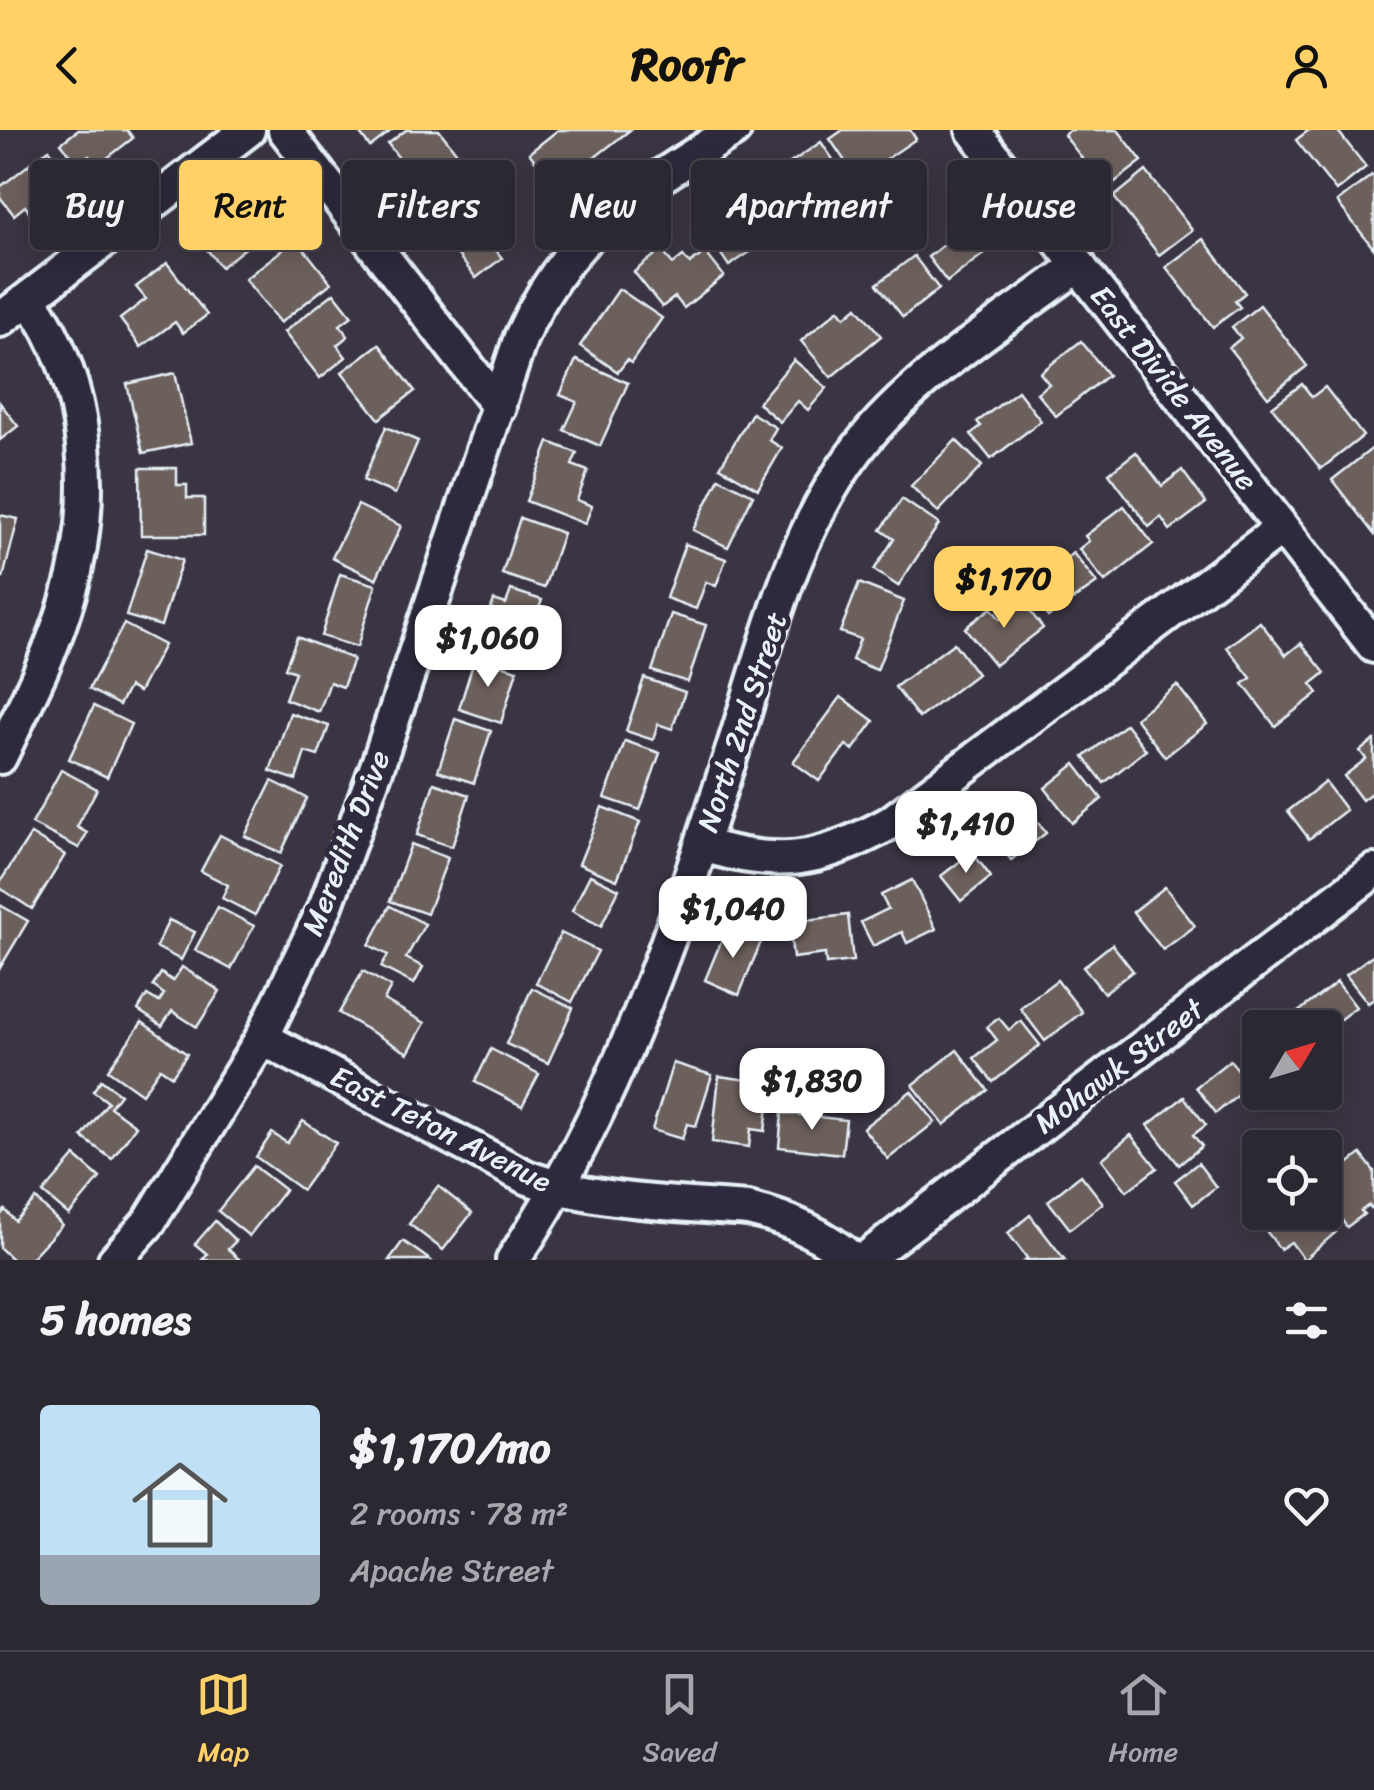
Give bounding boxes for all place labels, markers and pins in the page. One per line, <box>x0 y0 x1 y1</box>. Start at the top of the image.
pin: $1,170 <box>923 546 1085 631</box>
pin: $1,060 <box>407 605 569 690</box>
pin: $1,410 <box>885 791 1047 876</box>
pin: $1,040 <box>652 876 814 961</box>
pin: $1,830 <box>731 1048 893 1133</box>

